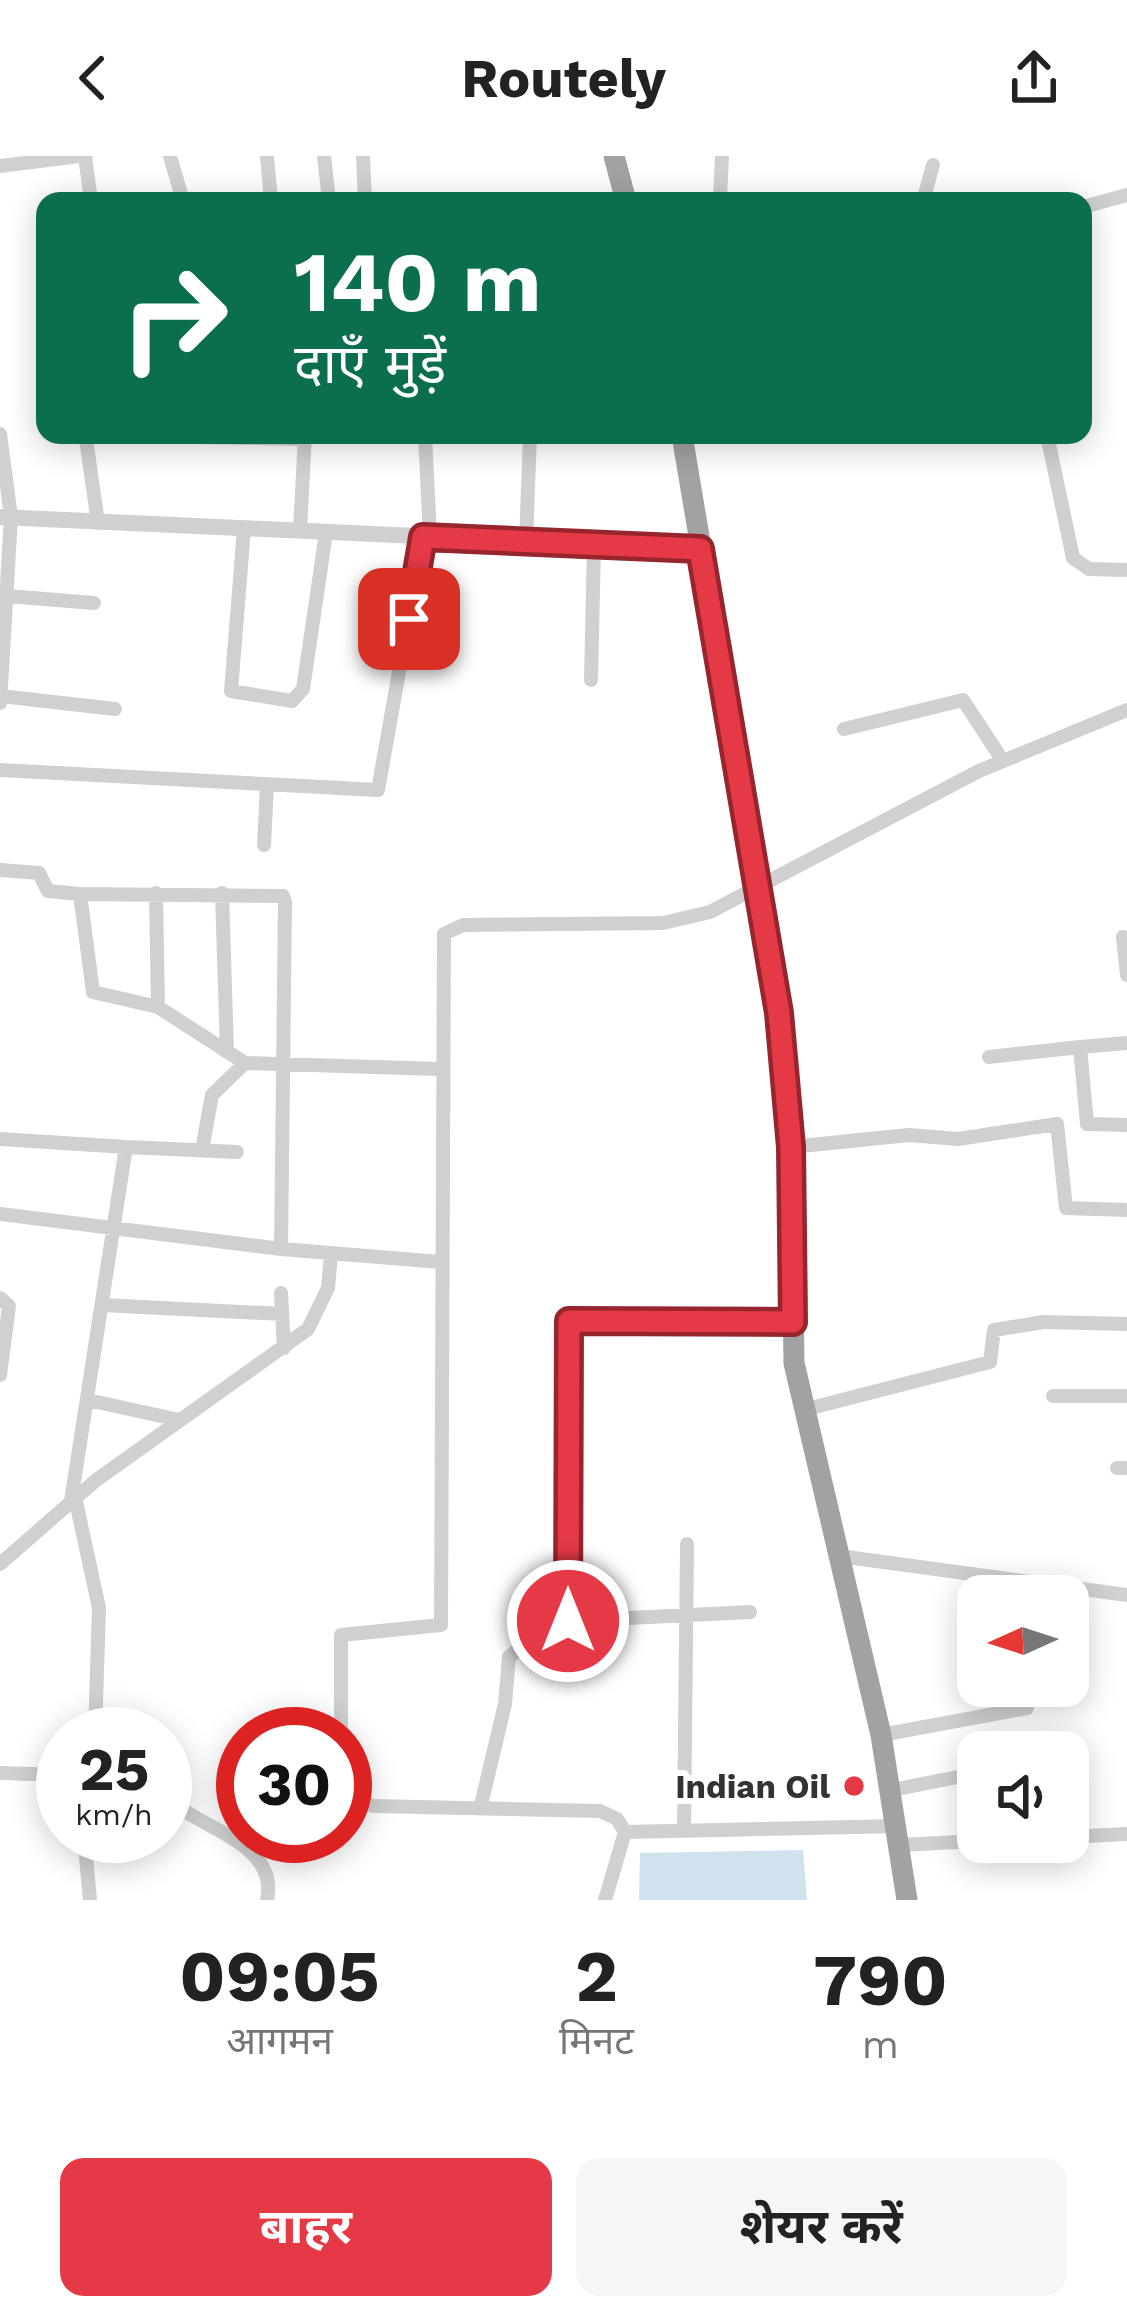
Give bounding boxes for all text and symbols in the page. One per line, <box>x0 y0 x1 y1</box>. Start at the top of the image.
icon: back <box>60 45 126 111</box>
icon: share <box>1001 45 1067 111</box>
text: Routely <box>461 47 666 110</box>
text: 140 m <box>294 233 542 331</box>
icon: right <box>96 240 252 396</box>
text: दाएँ मुड़ें <box>294 333 446 396</box>
pin <box>358 568 460 670</box>
icon: arrive <box>376 586 442 652</box>
position arrow <box>505 1558 631 1684</box>
north arrow <box>957 1575 1089 1707</box>
map controls <box>957 1575 1089 1863</box>
speed limit sign: 30 <box>216 1707 372 1863</box>
button: sound <box>957 1731 1089 1863</box>
text: 25 <box>79 1734 149 1805</box>
place label: Indian Oil <box>675 1767 830 1806</box>
marker: Indian Oil <box>841 1773 867 1799</box>
text: km/h <box>75 1797 153 1832</box>
text: 09:05 <box>179 1934 380 2018</box>
text: 2 <box>575 1934 618 2018</box>
text: 790 <box>813 1938 948 2022</box>
text: आगमन <box>226 2018 333 2063</box>
text: मिनट <box>559 2018 634 2063</box>
text: m <box>862 2022 899 2067</box>
button: बाहर <box>60 2158 552 2296</box>
button: शेयर करें <box>576 2158 1067 2296</box>

